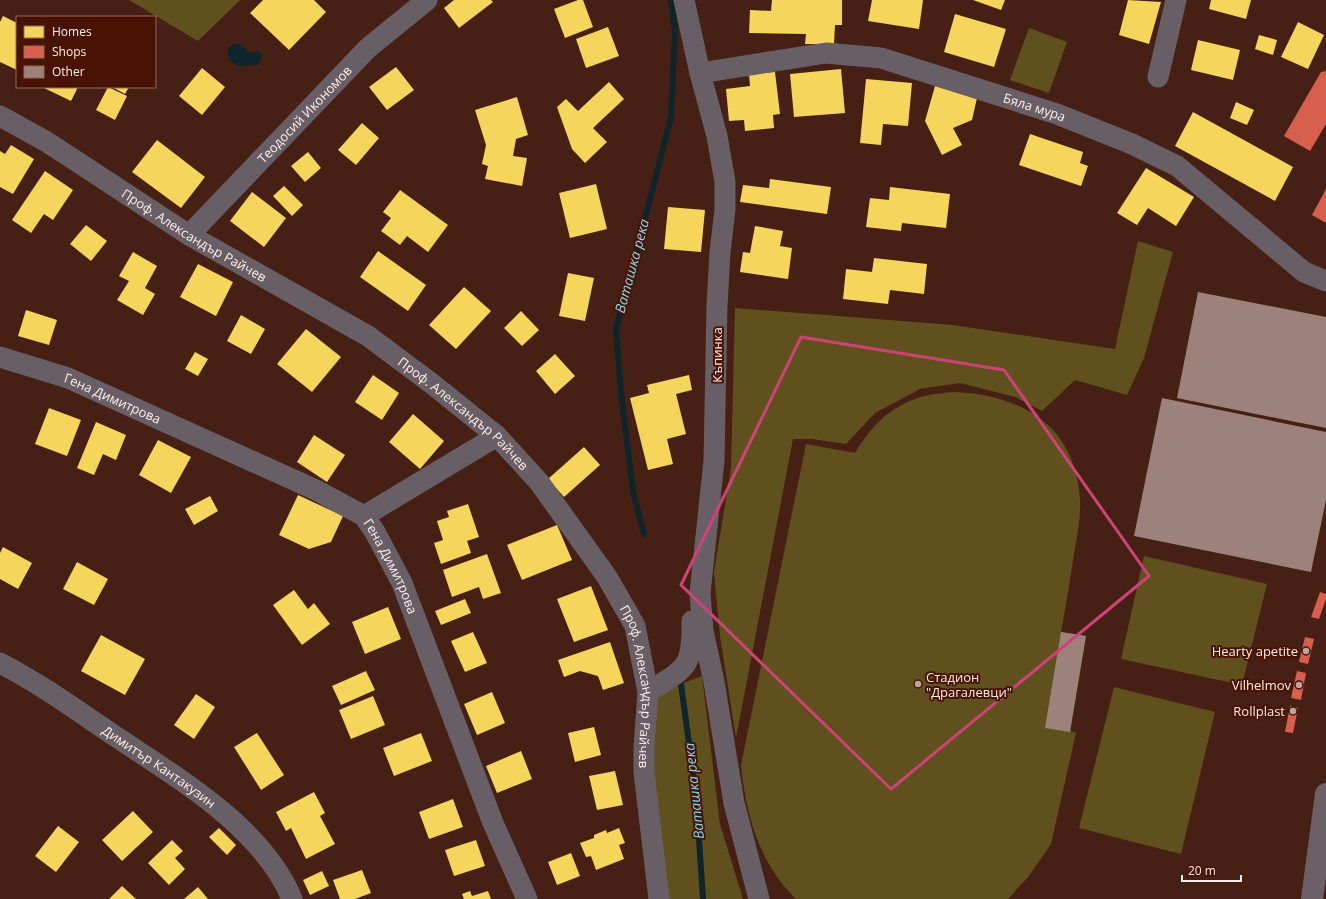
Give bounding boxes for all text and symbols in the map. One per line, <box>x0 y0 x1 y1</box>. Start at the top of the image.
legend <box>16 16 156 88</box>
text: Homes <box>52 23 92 40</box>
text: Shops <box>52 43 87 60</box>
street label: Теодосий Икономов <box>253 61 356 167</box>
text: Other <box>52 63 85 80</box>
street label: Бяла мура <box>1001 89 1068 126</box>
street label: Проф. Александър Райчев <box>118 184 270 286</box>
water label: Ваташка река <box>610 217 653 315</box>
street label: Къпинка <box>708 327 726 383</box>
street label: Проф. Александър Райчев <box>394 353 533 474</box>
street label: Гена Димитрова <box>62 368 164 428</box>
street label: Гена Димитрова <box>359 515 422 616</box>
street label: Проф. Александър Райчев <box>616 601 657 768</box>
place label: Hearty apetite <box>1212 642 1298 660</box>
marker: Hearty apetite <box>1301 646 1311 656</box>
place label: Стадион "Драгалевци" <box>926 668 1012 701</box>
place label: Vilhelmov <box>1232 676 1292 694</box>
marker: Стадион "Драгалевци" <box>913 679 923 689</box>
marker: Vilhelmov <box>1294 680 1304 690</box>
place label: Rollplast <box>1233 702 1285 720</box>
marker: Rollplast <box>1288 706 1298 716</box>
street label: Димитър Кантакузин <box>99 721 220 812</box>
water label: Ваташка река <box>679 742 708 840</box>
scale bar <box>1182 857 1241 883</box>
text: 20 m <box>1188 862 1216 879</box>

